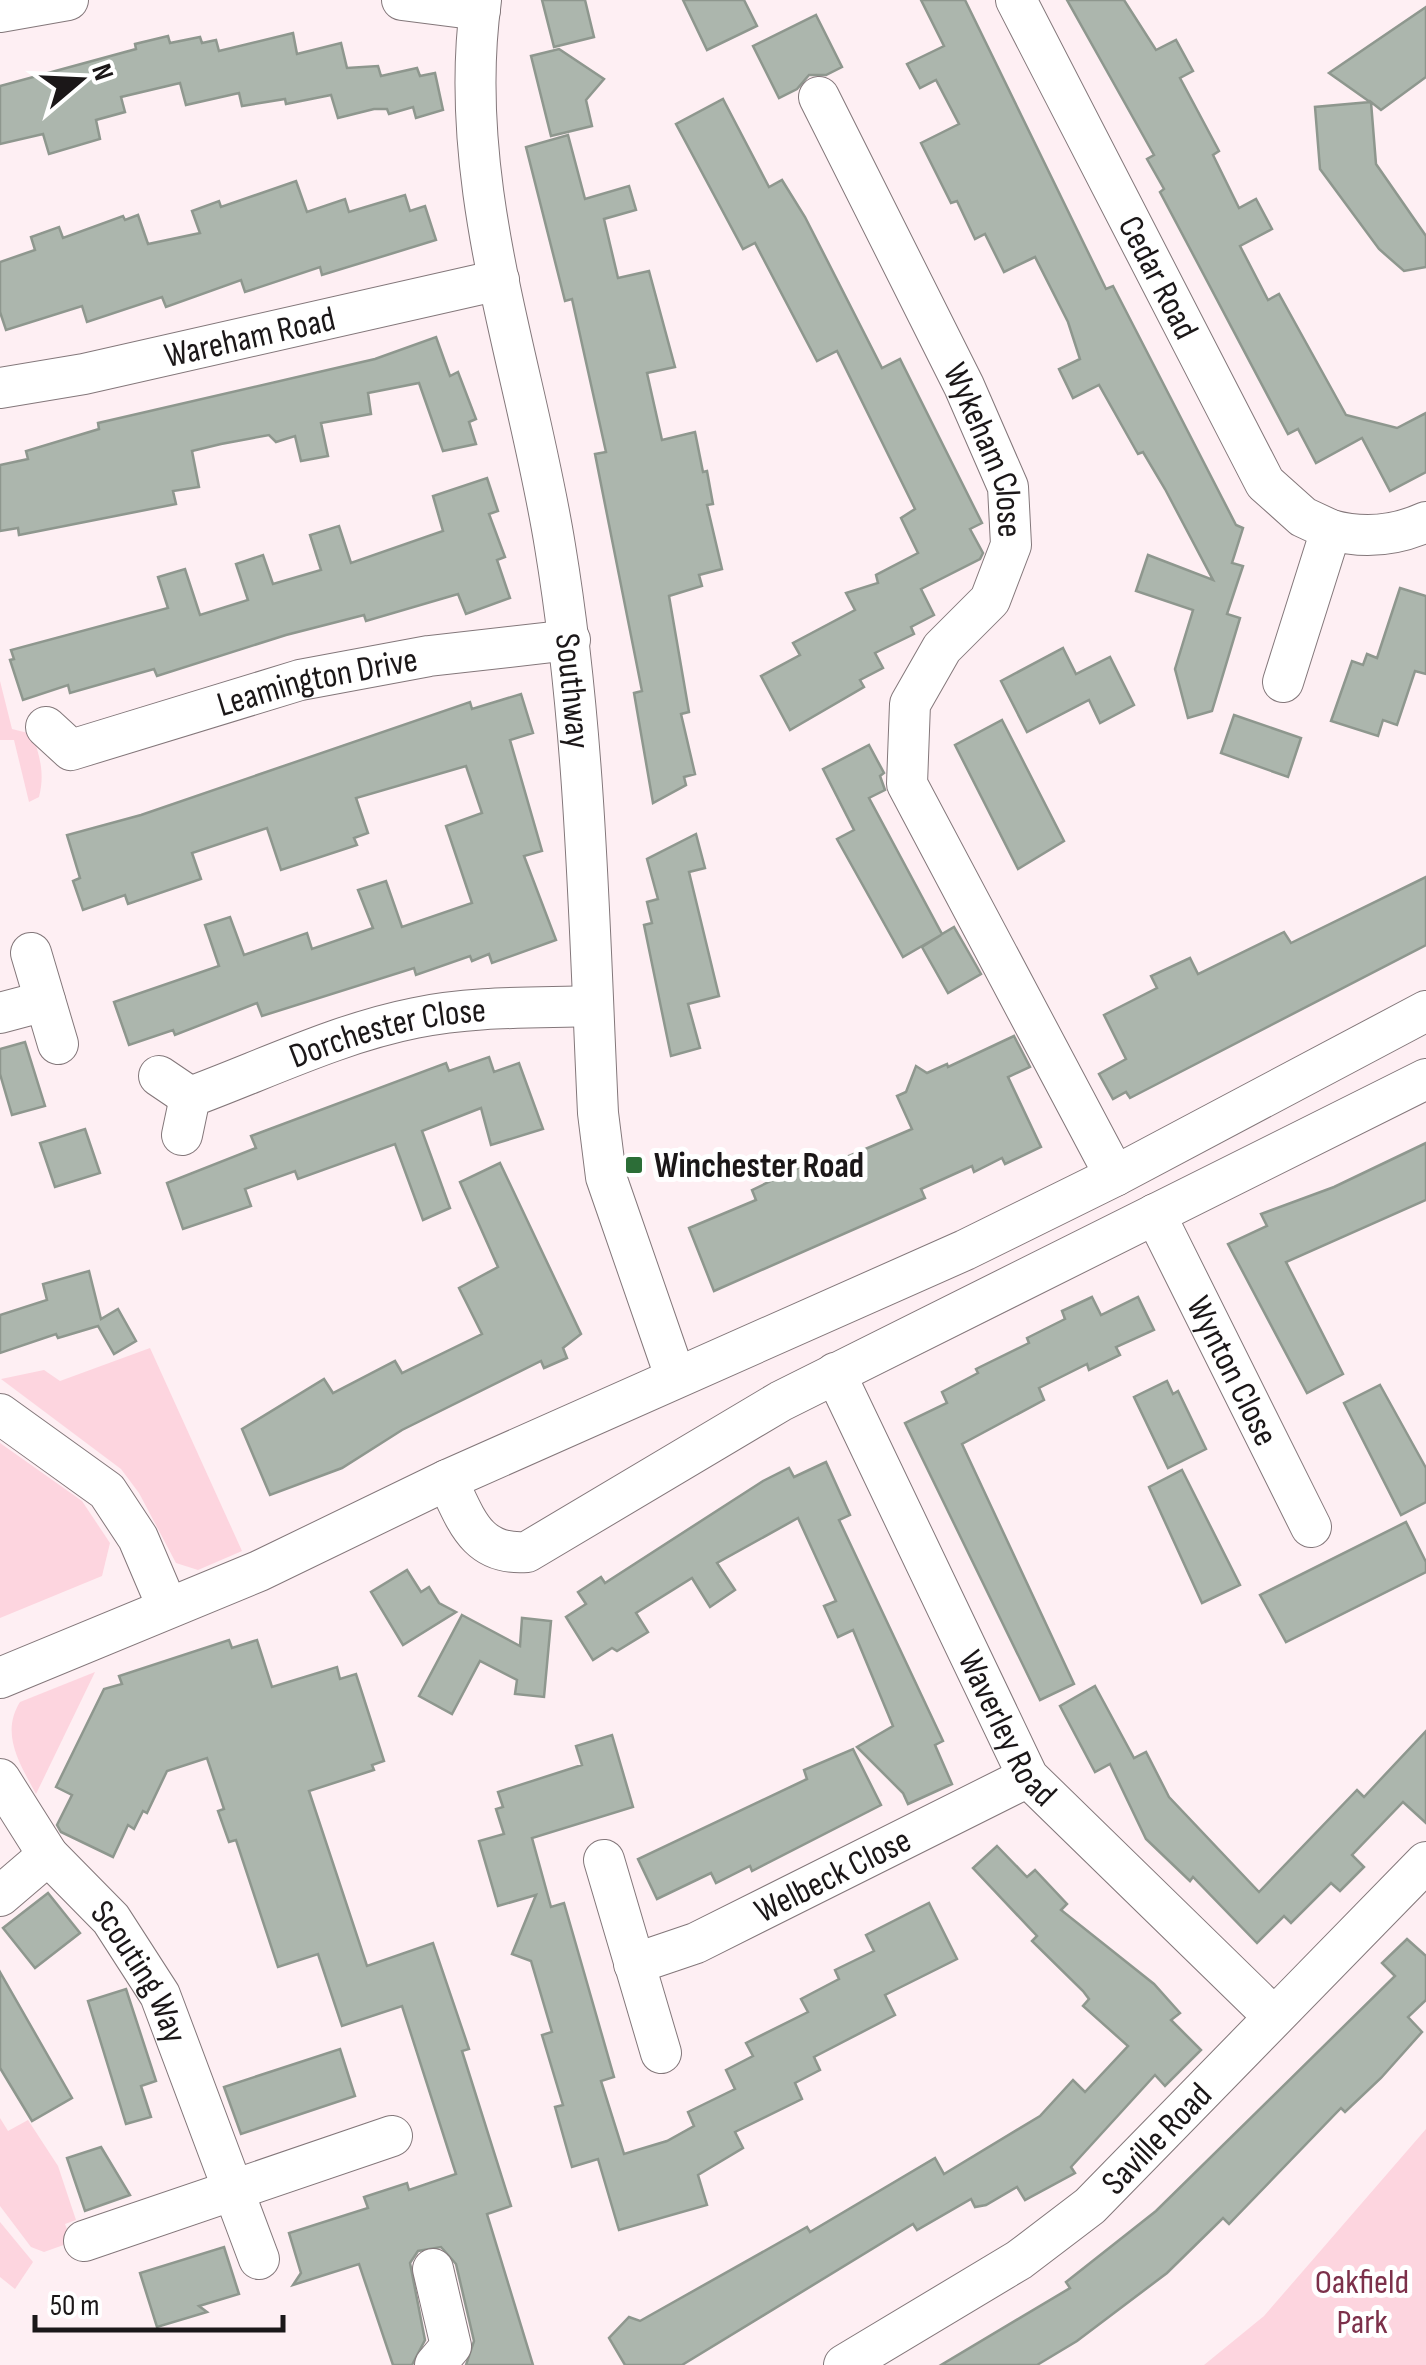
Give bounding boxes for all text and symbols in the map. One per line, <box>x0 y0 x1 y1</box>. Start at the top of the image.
north arrow <box>30 30 130 130</box>
text: N <box>84 60 120 85</box>
street label: Cedar Road <box>1108 209 1207 347</box>
street label: Wareham Road <box>160 298 339 378</box>
street label: Wykeham Close <box>933 356 1031 539</box>
street label: Southway <box>545 631 599 750</box>
street label: Leamington Drive <box>212 639 421 727</box>
street label: Dorchester Close <box>283 989 487 1079</box>
place label: Winchester Road <box>654 1145 864 1188</box>
marker: Winchester Road <box>623 1154 645 1176</box>
street label: Wynton Close <box>1176 1289 1287 1453</box>
street label: Waverley Road <box>948 1644 1065 1816</box>
street label: Welbeck Close <box>748 1819 918 1933</box>
street label: Scouting Way <box>81 1892 196 2049</box>
street label: Saville Road <box>1093 2074 1221 2204</box>
park label: Oakfield Park <box>1315 2261 1409 2344</box>
scale bar <box>35 2270 282 2332</box>
text: 50 m <box>50 2288 99 2324</box>

